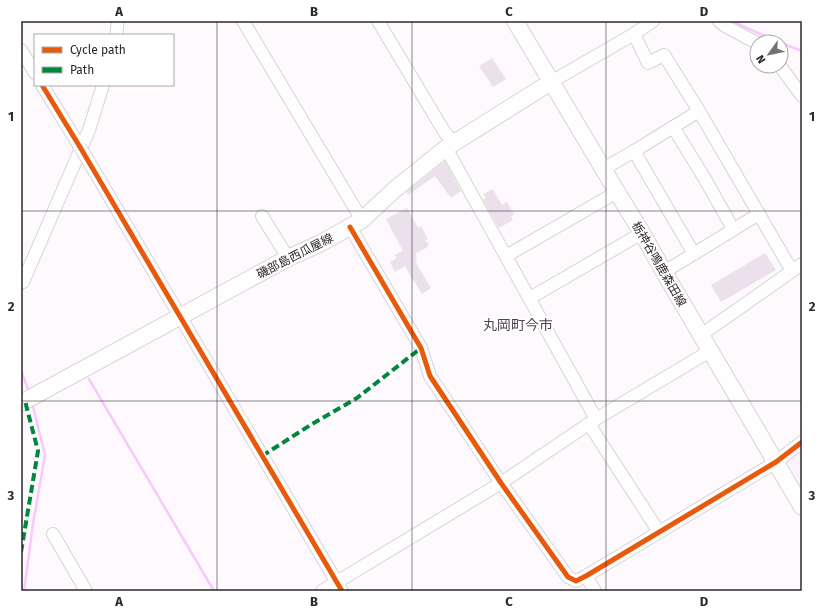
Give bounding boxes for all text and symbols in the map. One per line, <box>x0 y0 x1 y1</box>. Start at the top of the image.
text: A <box>114 4 123 19</box>
text: B <box>310 4 318 19</box>
text: C <box>505 4 513 19</box>
text: D <box>700 4 709 19</box>
legend <box>34 34 174 86</box>
north arrow <box>749 34 789 74</box>
text: Cycle path <box>70 43 126 57</box>
text: N <box>754 53 768 66</box>
text: Path <box>70 63 94 77</box>
text: 1 <box>8 109 14 124</box>
text: 1 <box>809 109 815 124</box>
street label: 栃神谷鳴鹿森田線 <box>629 219 689 309</box>
street label: 磯部島西瓜屋線 <box>254 231 336 281</box>
text: 2 <box>8 299 15 314</box>
text: 2 <box>809 299 816 314</box>
district label: 丸岡町今市 <box>483 317 553 334</box>
text: 3 <box>7 488 15 503</box>
text: 3 <box>808 488 816 503</box>
text: A <box>114 594 123 609</box>
text: B <box>310 594 318 609</box>
text: C <box>505 594 513 609</box>
text: D <box>700 594 709 609</box>

